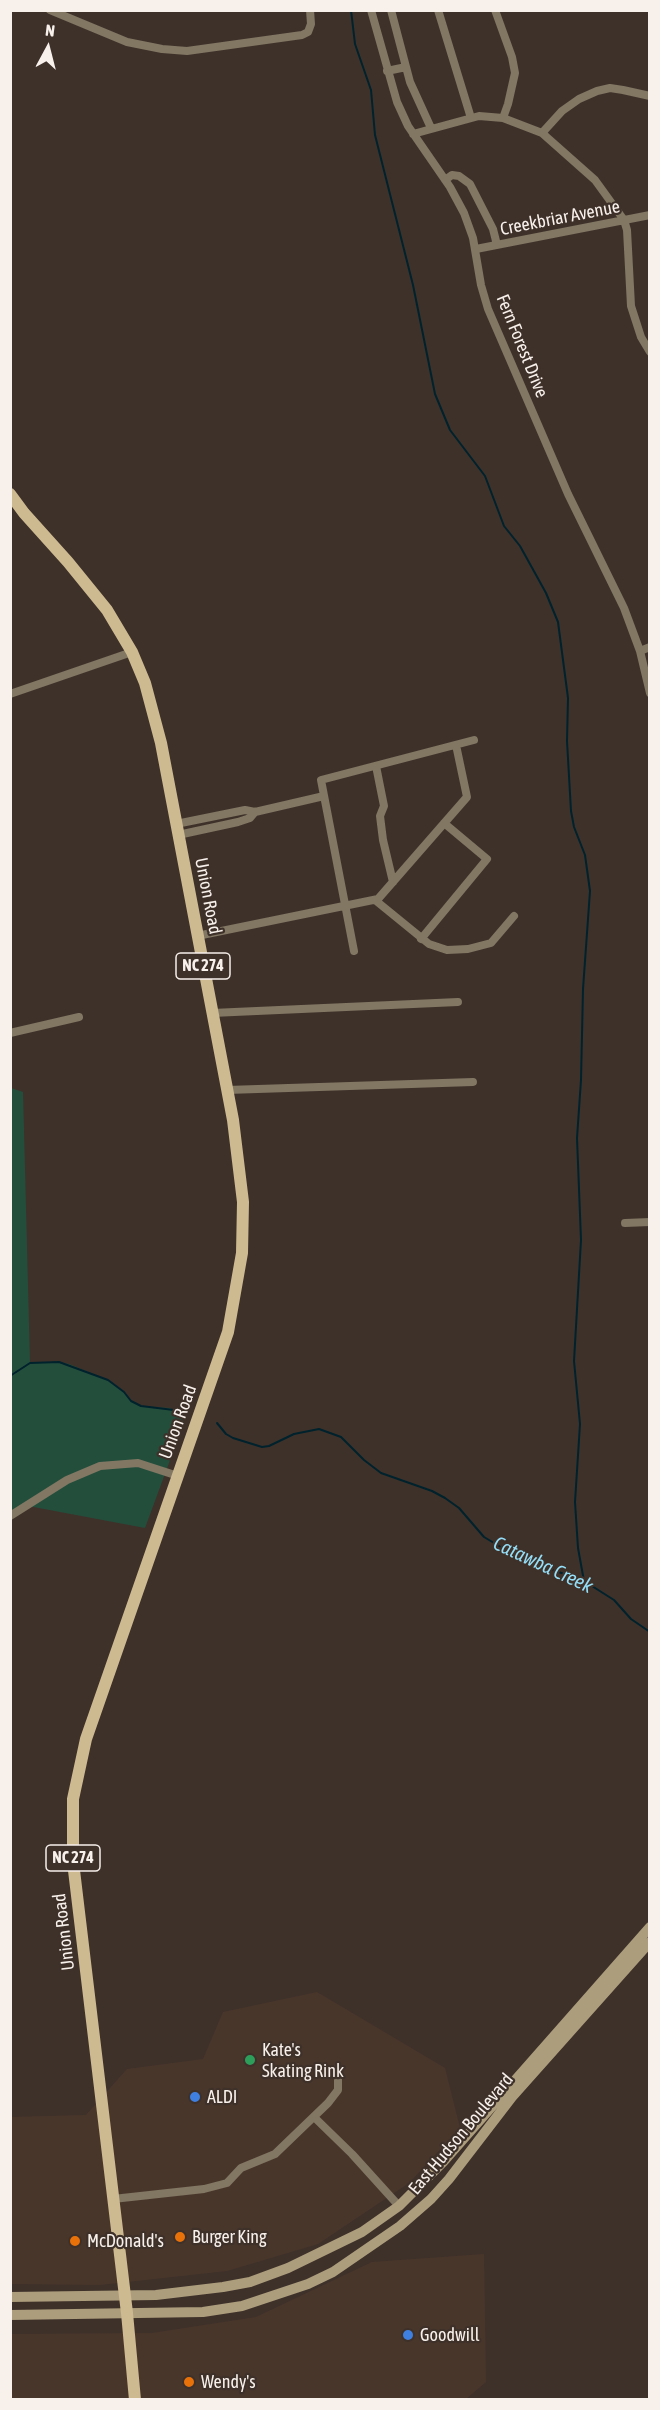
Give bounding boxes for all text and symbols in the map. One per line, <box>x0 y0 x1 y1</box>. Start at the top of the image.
north arrow <box>18 18 78 78</box>
text: N <box>44 21 56 40</box>
street label: Creekbriar Avenue <box>498 196 622 240</box>
street label: Fern Forest Drive <box>492 291 552 401</box>
street label: Union Road <box>190 856 226 936</box>
road number: NC 274 <box>176 953 230 979</box>
street label: Union Road <box>155 1382 201 1462</box>
water label: Catawba Creek <box>489 1531 597 1599</box>
road number: NC 274 <box>46 1845 100 1871</box>
street label: Union Road <box>49 1892 79 1972</box>
place label: Kate's Skating Rink <box>262 2039 344 2082</box>
marker: Kate's Skating Rink <box>243 2053 257 2067</box>
street label: East Hudson Boulevard <box>404 2069 518 2199</box>
place label: ALDI <box>207 2086 237 2108</box>
marker: ALDI <box>188 2090 202 2104</box>
place label: Burger King <box>192 2226 267 2248</box>
place label: McDonald's <box>87 2230 164 2252</box>
marker: Burger King <box>173 2230 187 2244</box>
marker: McDonald's <box>68 2234 82 2248</box>
place label: Goodwill <box>420 2324 479 2346</box>
marker: Goodwill <box>401 2328 415 2342</box>
place label: Wendy's <box>201 2371 256 2393</box>
marker: Wendy's <box>182 2375 196 2389</box>

